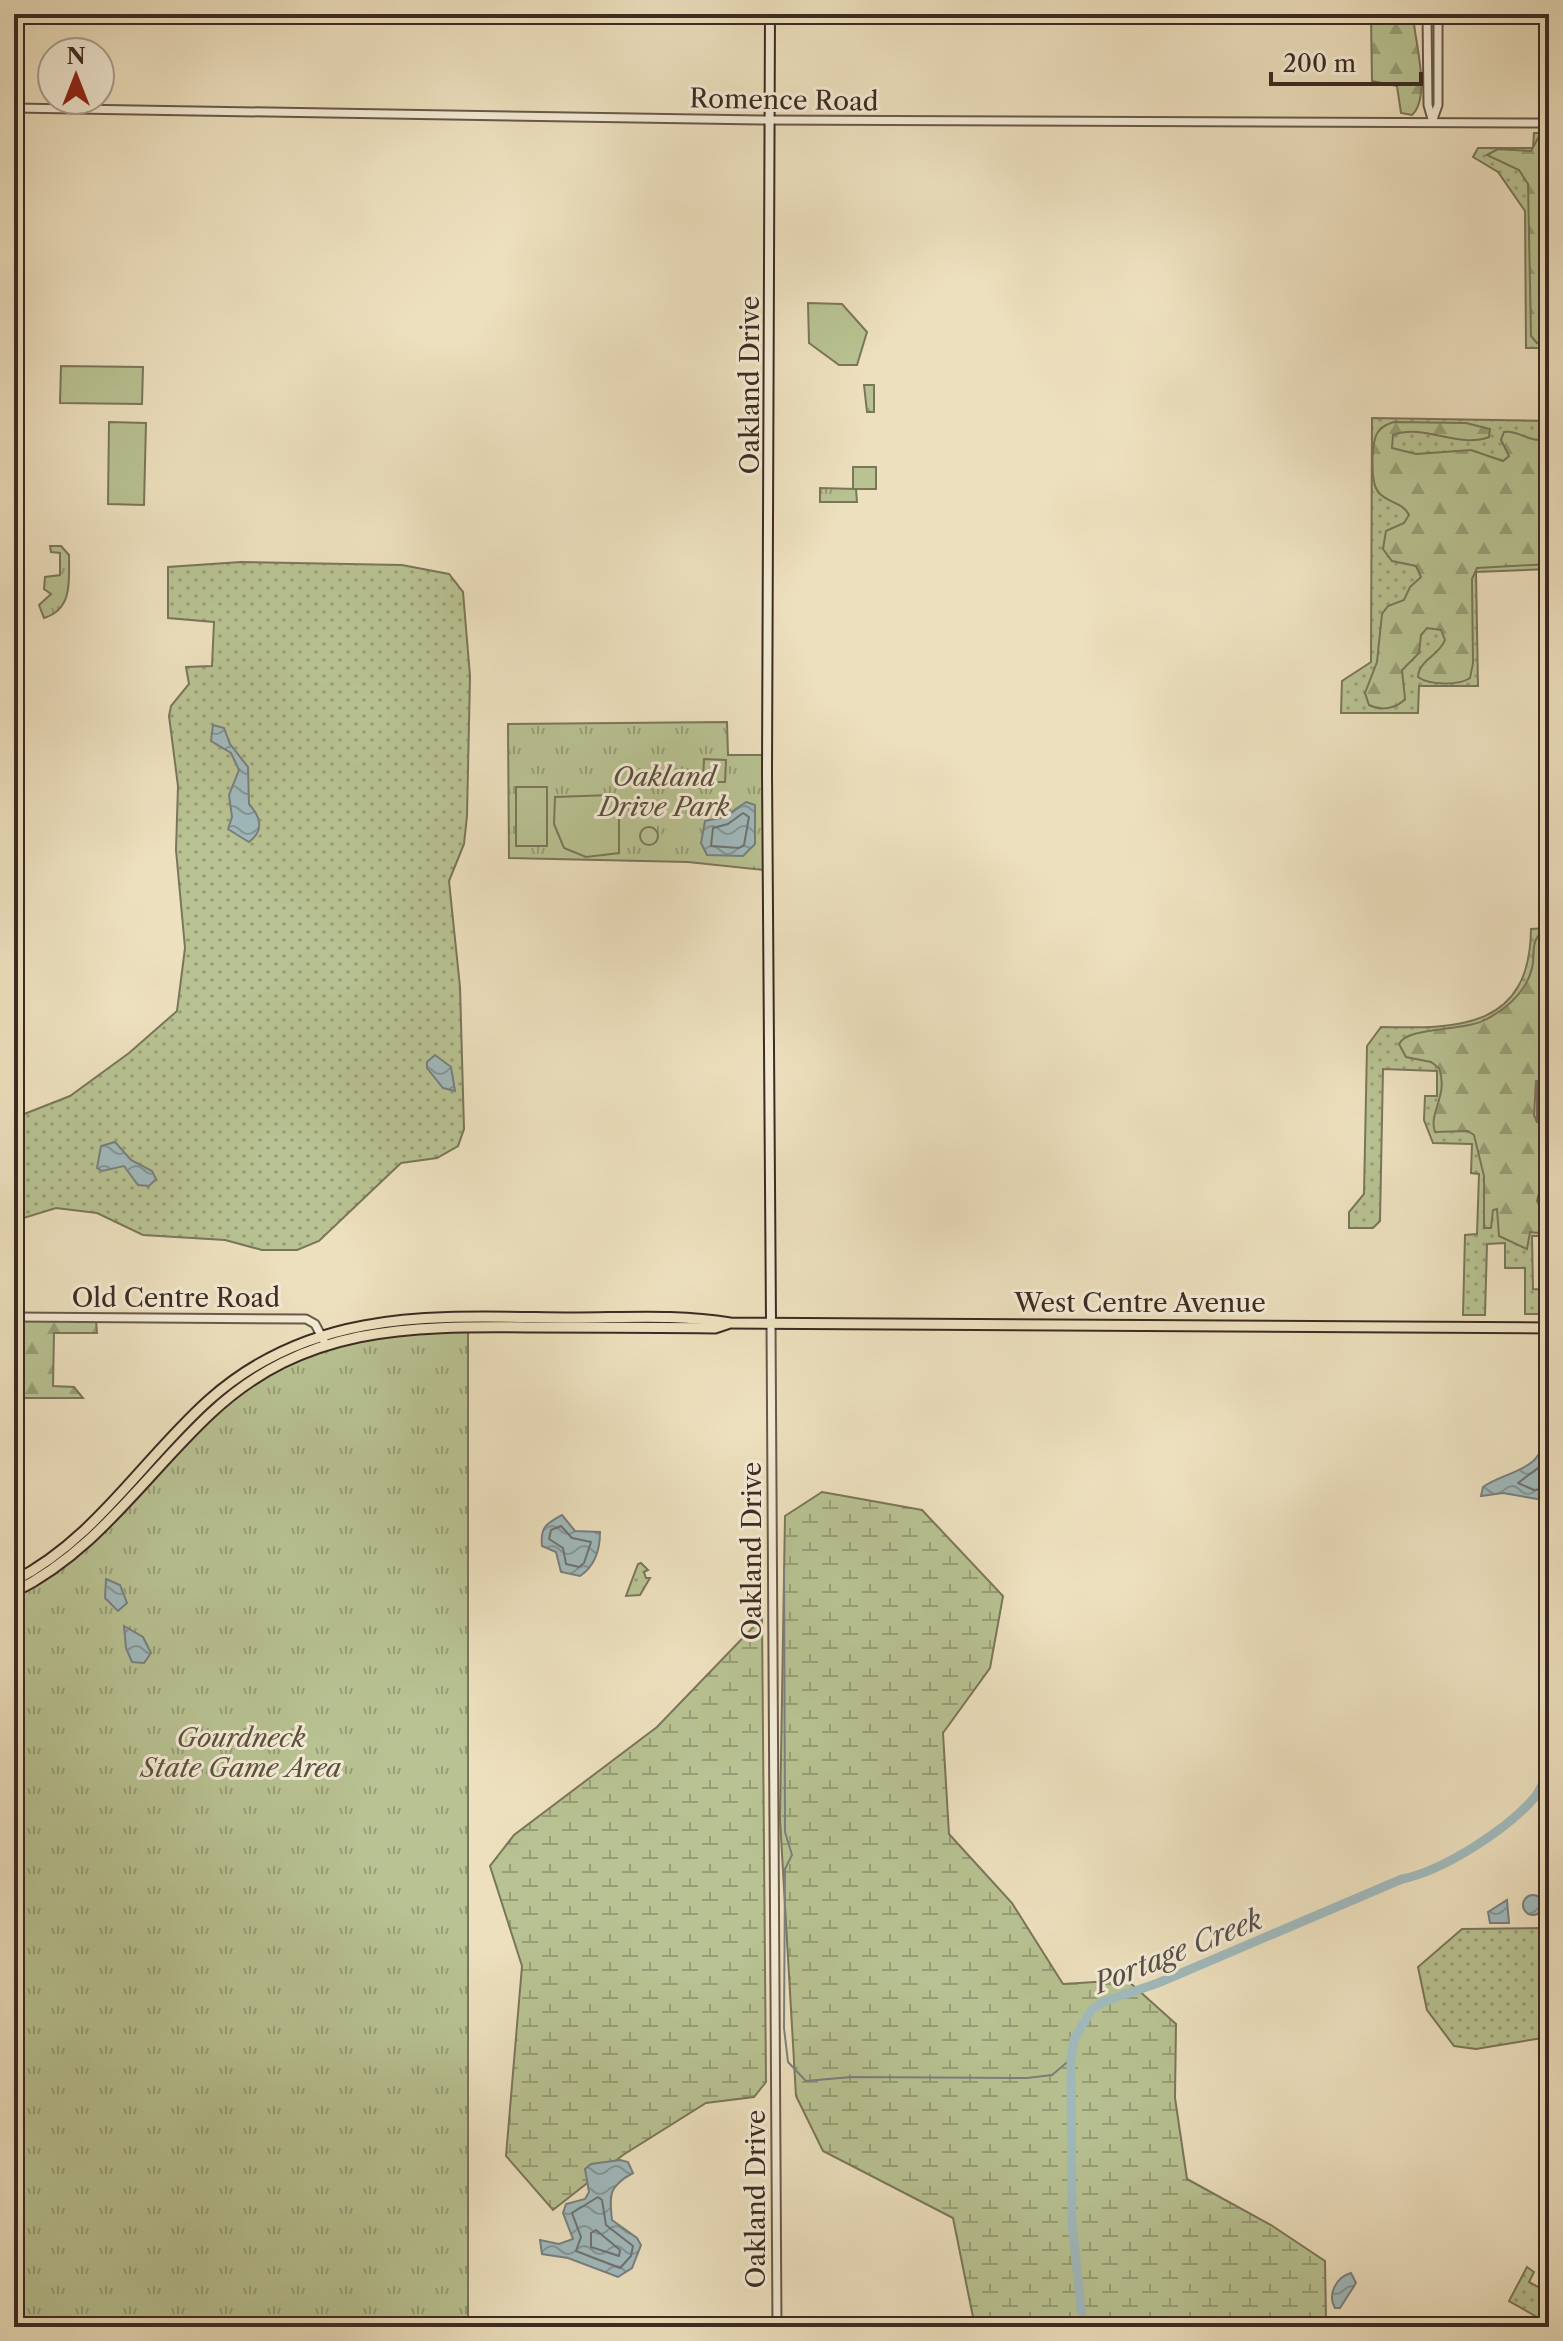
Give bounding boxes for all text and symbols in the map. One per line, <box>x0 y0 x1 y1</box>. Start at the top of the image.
north arrow <box>36 36 116 116</box>
scale bar <box>1271 36 1421 86</box>
text: N <box>66 43 86 70</box>
text: 200 m <box>1283 49 1356 78</box>
street label: Romence Road <box>689 82 879 118</box>
street label: Oakland Drive <box>734 296 766 474</box>
park label: Oakland Drive Park <box>596 761 730 823</box>
street label: Old Centre Road <box>72 1282 280 1314</box>
street label: West Centre Avenue <box>1013 1287 1266 1319</box>
street label: Oakland Drive <box>736 1462 768 1640</box>
park label: Gourdneck State Game Area <box>139 1722 342 1784</box>
water label: Portage Creek <box>1087 1902 1267 2001</box>
street label: Oakland Drive <box>740 2110 772 2288</box>

